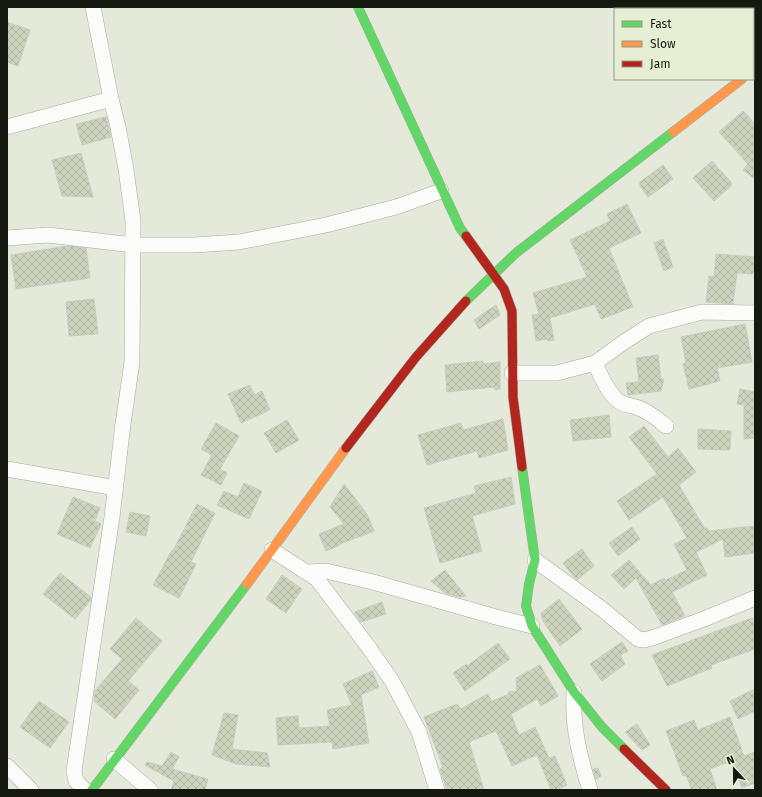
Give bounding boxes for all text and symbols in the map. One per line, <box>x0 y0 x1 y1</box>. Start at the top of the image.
legend <box>614 8 754 80</box>
text: Fast <box>650 17 672 31</box>
text: Slow <box>650 37 676 51</box>
text: Jam <box>650 57 670 71</box>
north arrow <box>714 749 754 789</box>
text: N <box>725 753 736 768</box>

